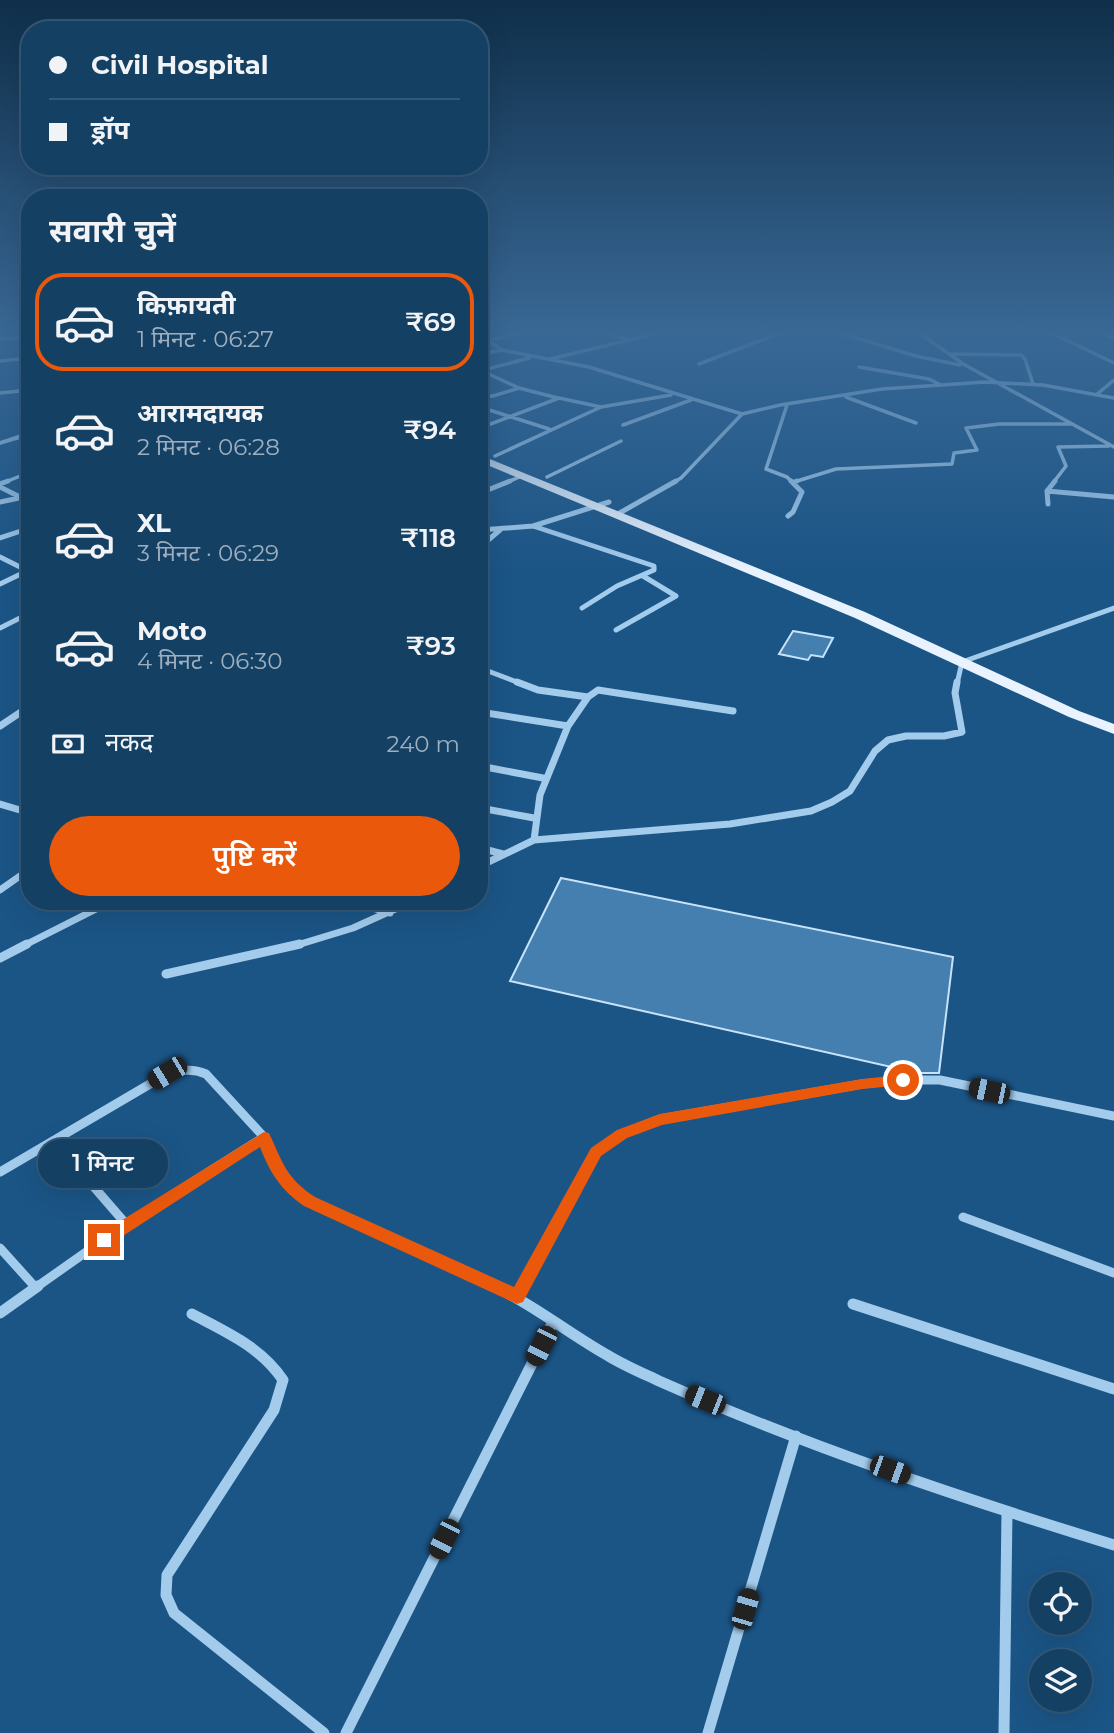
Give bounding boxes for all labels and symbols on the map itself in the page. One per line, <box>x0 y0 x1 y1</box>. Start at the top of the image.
car <box>144 1053 191 1093</box>
route start <box>887 1064 919 1096</box>
car <box>967 1076 1012 1106</box>
callout: 1 मिनट <box>39 1138 169 1188</box>
route end <box>88 1224 120 1256</box>
car <box>523 1323 560 1369</box>
car <box>682 1382 729 1418</box>
car <box>867 1453 914 1487</box>
car <box>426 1516 463 1562</box>
car <box>730 1586 761 1632</box>

